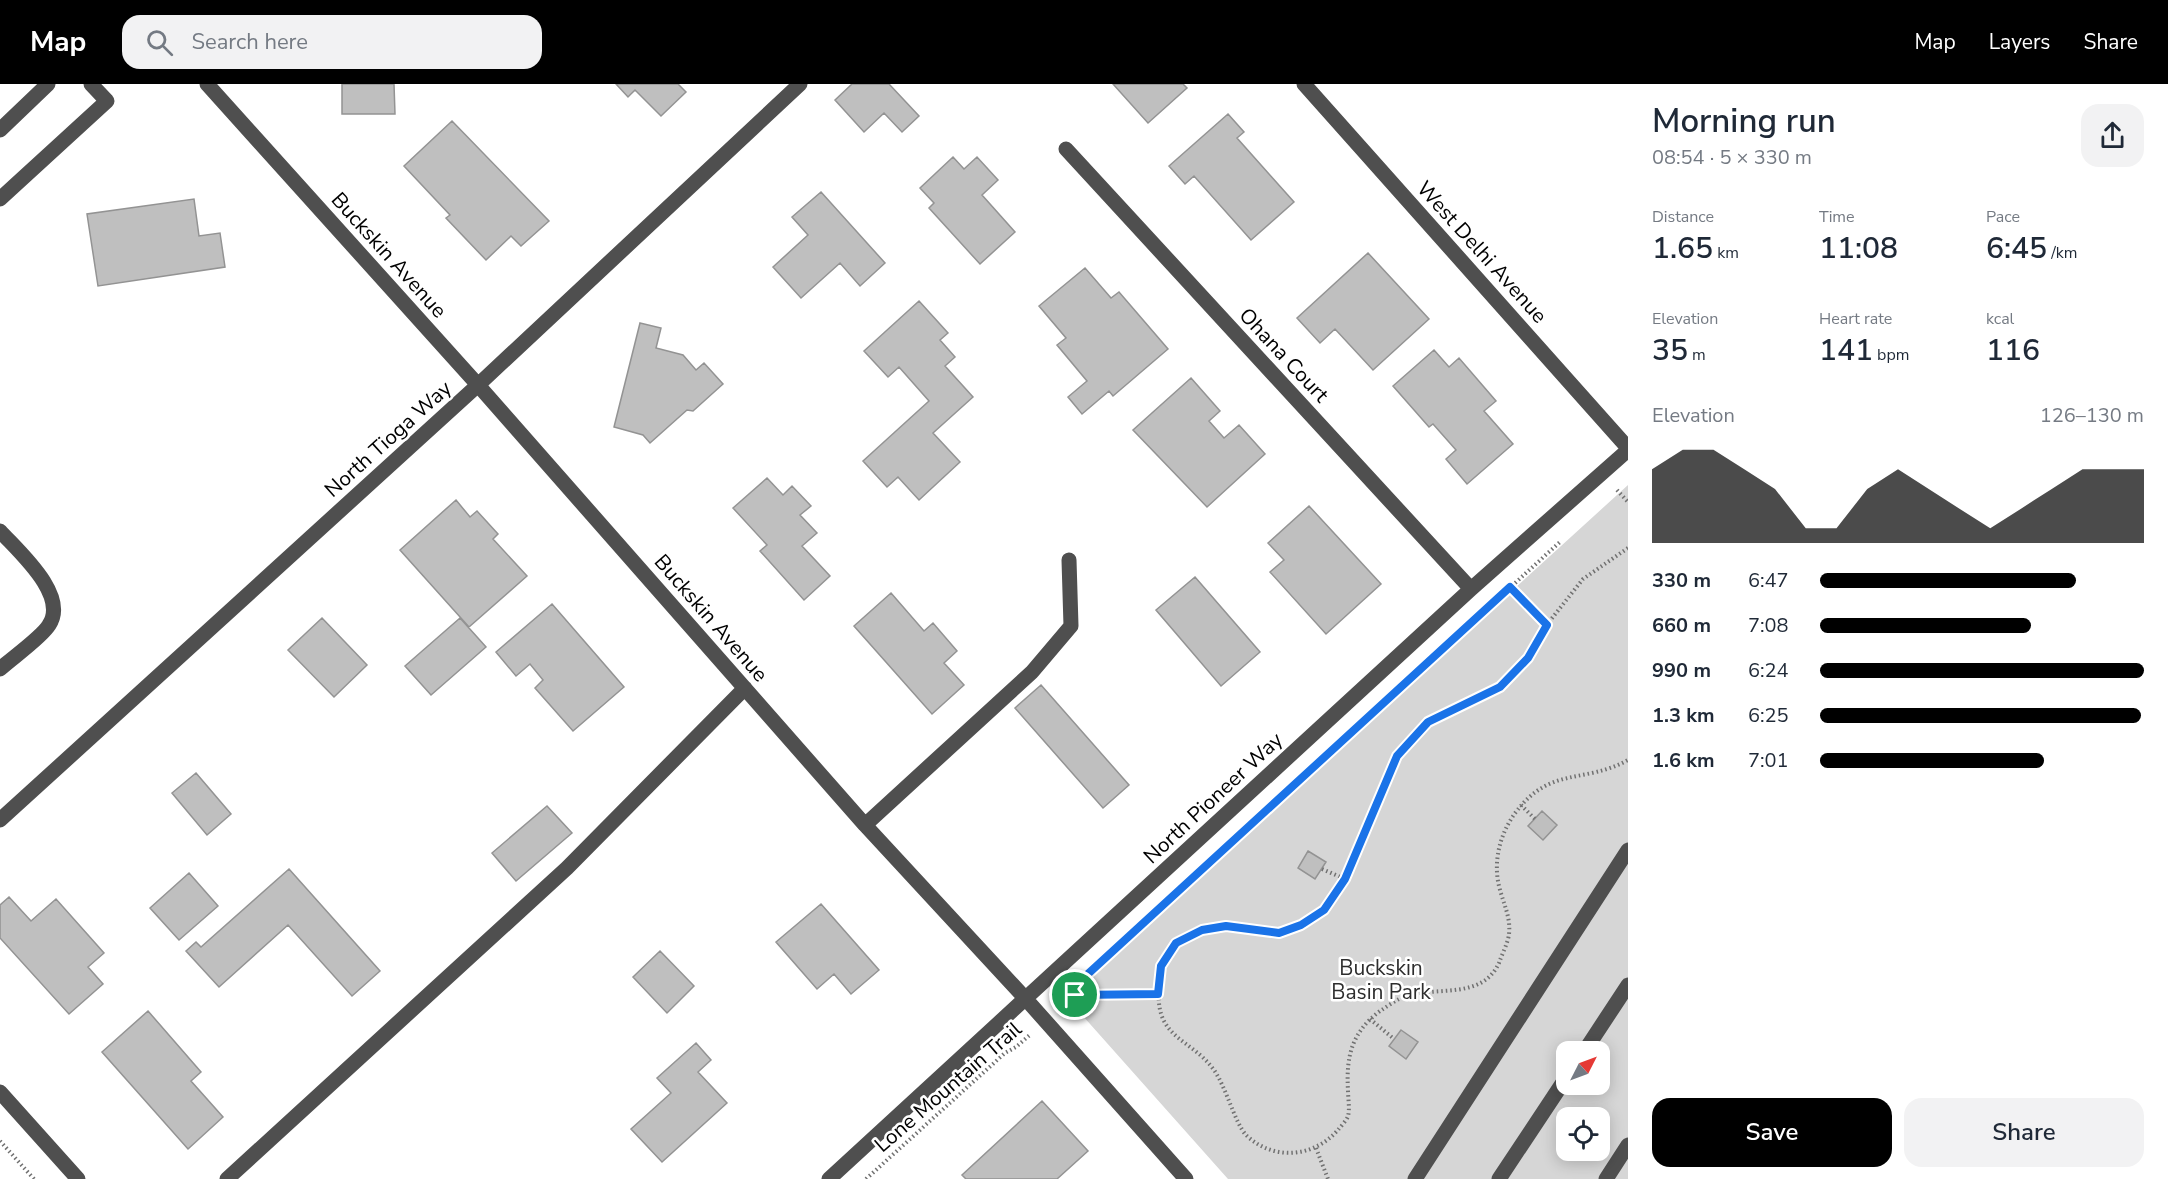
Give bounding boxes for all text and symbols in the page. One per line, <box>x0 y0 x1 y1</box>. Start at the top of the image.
search box <box>122 15 542 69</box>
text: Map <box>30 23 86 61</box>
icon: search <box>143 26 176 59</box>
text: Search here <box>191 27 308 57</box>
text: Map <box>1914 28 1956 56</box>
text: Layers <box>1989 28 2050 56</box>
text: Share <box>2083 28 2138 56</box>
text: Morning run <box>1652 99 1836 144</box>
button: share <box>2081 104 2144 167</box>
text: 08:54 · 5 × 330 m <box>1652 144 1812 171</box>
street label: West Delhi Avenue <box>1411 175 1553 329</box>
street label: Buckskin Avenue <box>325 186 453 324</box>
text: Distance <box>1652 206 1714 228</box>
text: Time <box>1819 206 1855 228</box>
text: Pace <box>1986 206 2020 228</box>
text: 1.65 <box>1652 228 1713 269</box>
text: 11:08 <box>1819 228 1898 269</box>
text: 6:45 <box>1986 228 2047 269</box>
text: km <box>1713 242 1739 264</box>
text: /km <box>2047 242 2077 264</box>
street label: Ohana Court <box>1233 302 1336 409</box>
text: Elevation <box>1652 308 1718 330</box>
text: Heart rate <box>1819 308 1892 330</box>
text: kcal <box>1986 308 2014 330</box>
text: 35 <box>1652 330 1688 371</box>
text: 141 <box>1819 330 1873 371</box>
text: 116 <box>1986 330 2040 371</box>
text: m <box>1688 344 1706 366</box>
text: bpm <box>1873 344 1909 366</box>
street label: North Tioga Way <box>319 374 458 504</box>
text: Elevation <box>1652 402 1735 429</box>
text: 126–130 m <box>2040 402 2144 429</box>
street label: Buckskin Avenue <box>648 548 774 688</box>
text: 330 m <box>1652 567 1711 594</box>
text: 6:47 <box>1748 567 1789 594</box>
text: 660 m <box>1652 612 1711 639</box>
text: 7:08 <box>1748 612 1789 639</box>
text: 990 m <box>1652 657 1711 684</box>
text: 6:24 <box>1748 657 1789 684</box>
text: 1.3 km <box>1652 702 1715 729</box>
text: 6:25 <box>1748 702 1789 729</box>
street label: North Pioneer Way <box>1137 726 1289 870</box>
text: 1.6 km <box>1652 747 1715 774</box>
text: 7:01 <box>1748 747 1789 774</box>
park label: Buckskin Basin Park <box>1331 954 1431 1006</box>
pin <box>1049 969 1100 1020</box>
icon: arrive <box>1058 978 1091 1011</box>
street label: Lone Mountain Trail <box>869 1015 1028 1159</box>
north arrow <box>1556 1041 1610 1095</box>
map controls <box>1556 1041 1610 1161</box>
button: Save <box>1652 1098 1892 1167</box>
button: Share <box>1904 1098 2144 1167</box>
button: locate <box>1556 1107 1610 1161</box>

